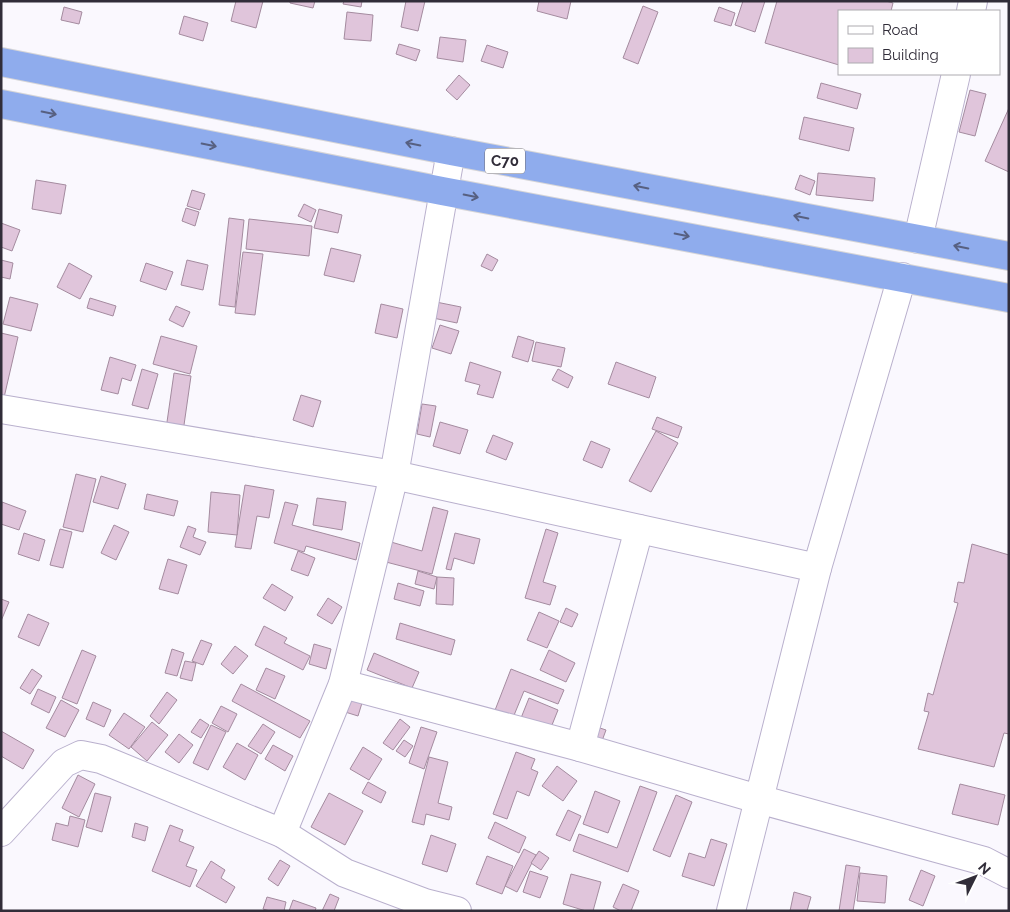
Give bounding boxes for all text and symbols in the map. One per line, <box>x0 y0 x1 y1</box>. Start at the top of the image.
legend <box>838 10 1000 75</box>
text: Road <box>882 21 918 39</box>
text: Building <box>882 46 939 64</box>
one-way arrow <box>41 109 57 118</box>
one-way arrow <box>405 138 421 148</box>
one-way arrow <box>200 140 216 150</box>
road number: C70 <box>485 148 525 174</box>
one-way arrow <box>634 181 650 191</box>
one-way arrow <box>463 192 479 201</box>
one-way arrow <box>794 211 810 221</box>
one-way arrow <box>674 231 690 241</box>
one-way arrow <box>953 241 969 251</box>
north arrow <box>950 852 1000 902</box>
text: N <box>975 859 994 878</box>

